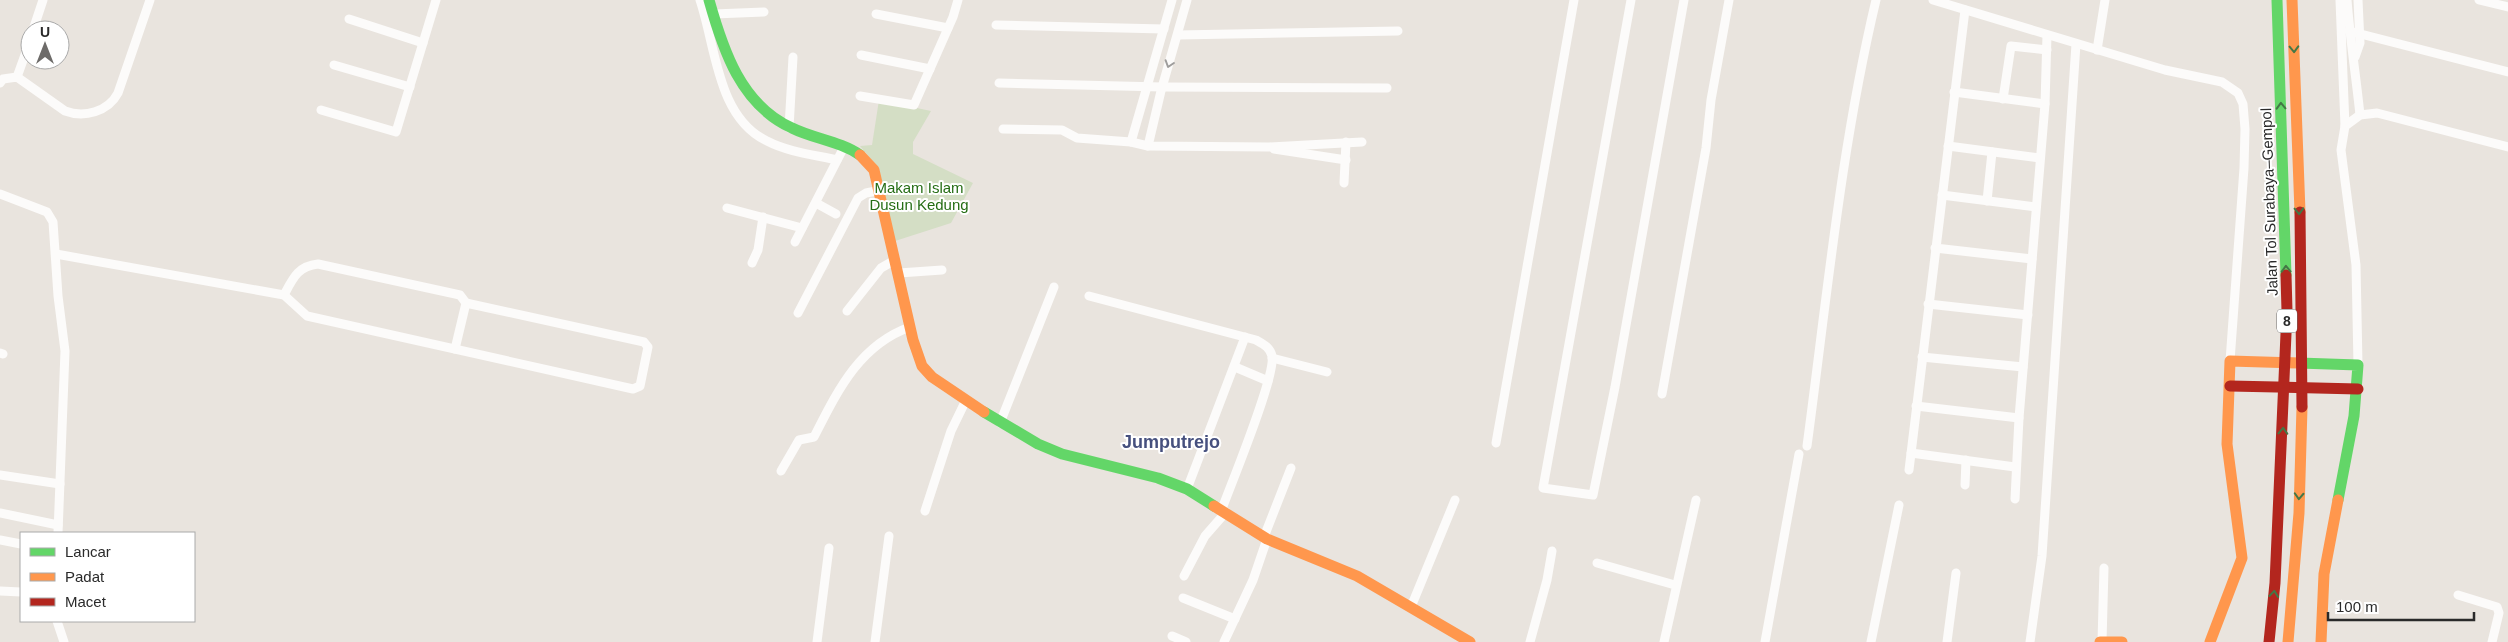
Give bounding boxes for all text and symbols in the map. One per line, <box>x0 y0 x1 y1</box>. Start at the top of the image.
north arrow <box>20 20 70 70</box>
text: U <box>40 24 50 40</box>
one-way arrow <box>2288 45 2299 53</box>
one-way arrow <box>1165 59 1175 67</box>
one-way arrow <box>2275 102 2286 110</box>
street label: Jalan Tol Surabaya–Gempol <box>2257 108 2281 296</box>
park label: Makam Islam Dusun Kedung <box>869 179 969 213</box>
one-way arrow <box>2294 208 2304 215</box>
one-way arrow <box>2280 265 2291 273</box>
road number: 8 <box>2277 310 2297 332</box>
one-way arrow <box>2278 427 2288 435</box>
district label: Jumputrejo <box>1122 432 1220 452</box>
one-way arrow <box>2293 492 2304 500</box>
legend <box>20 532 195 622</box>
text: Lancar <box>65 543 111 560</box>
text: Padat <box>65 568 105 585</box>
one-way arrow <box>2268 589 2279 597</box>
scale bar <box>2328 590 2474 622</box>
text: Macet <box>65 593 107 610</box>
text: 100 m <box>2336 598 2378 615</box>

